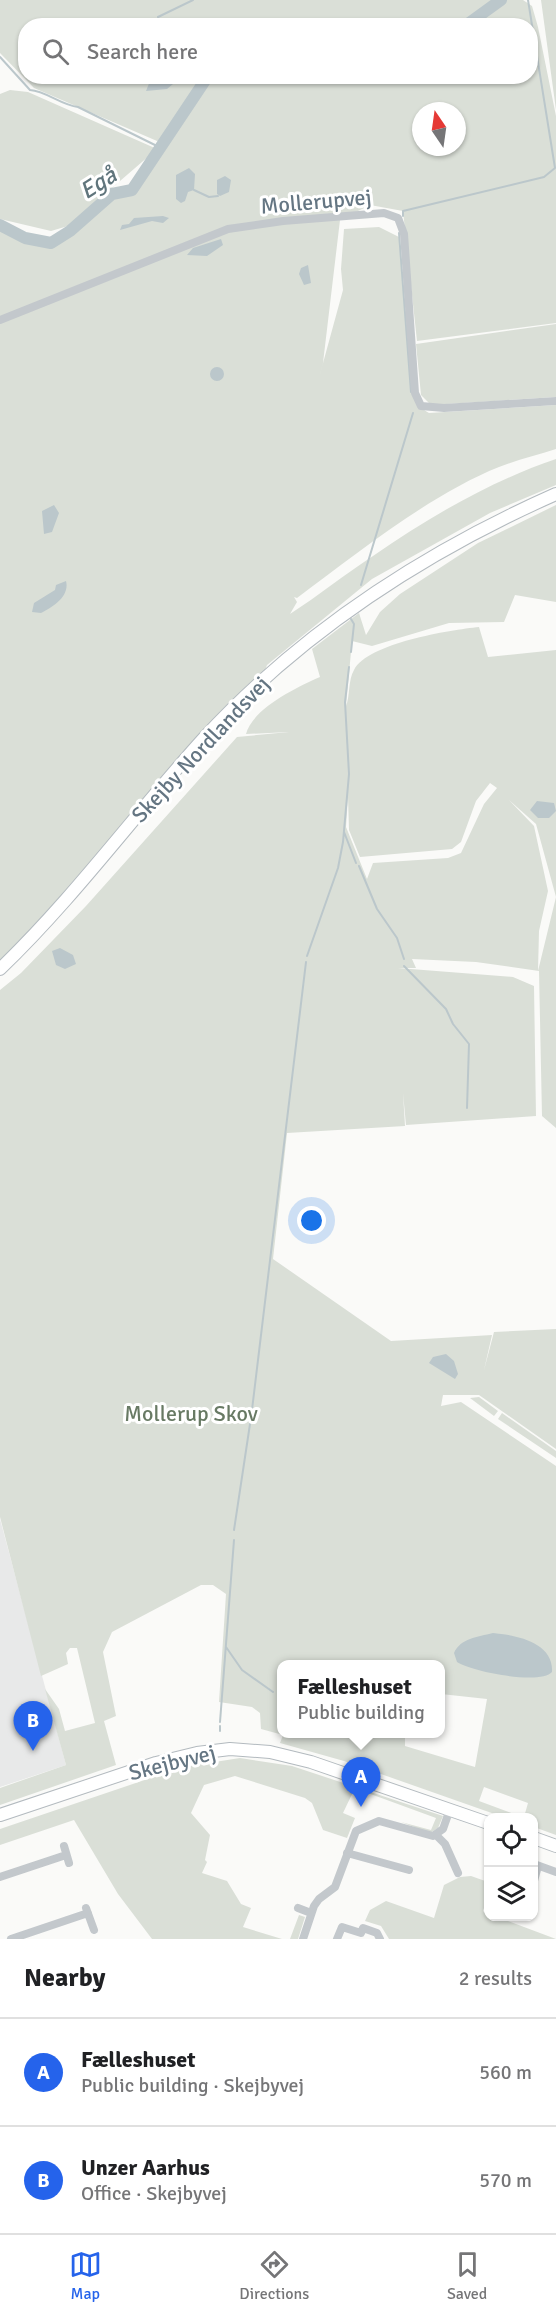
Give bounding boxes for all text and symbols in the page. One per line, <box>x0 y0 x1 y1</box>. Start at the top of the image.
search box <box>18 18 538 84</box>
icon: search <box>39 35 72 68</box>
text: Search here <box>87 38 198 65</box>
north arrow <box>412 102 466 156</box>
water label: Egå <box>74 160 123 206</box>
street label: Mollerupvej <box>259 183 373 220</box>
street label: Skejby Nordlandsvej <box>126 671 275 828</box>
your location <box>297 1206 326 1235</box>
park label: Mollerup Skov <box>124 1400 258 1427</box>
popup <box>277 1660 445 1738</box>
text: Fælleshuset <box>297 1673 412 1700</box>
text: Public building <box>297 1700 425 1725</box>
pin: B <box>14 1702 52 1751</box>
street label: Skejbyvej <box>126 1739 218 1786</box>
pin: A <box>342 1758 380 1807</box>
map controls <box>484 1813 538 1921</box>
button: locate <box>484 1813 538 1867</box>
button: layers <box>484 1867 538 1921</box>
text: Nearby <box>24 1962 105 1994</box>
text: 2 results <box>459 1966 532 1991</box>
text: Fælleshuset <box>81 2046 195 2073</box>
text: A <box>37 2060 50 2085</box>
text: 560 m <box>479 2060 532 2085</box>
text: Public building · Skejbyvej <box>81 2073 304 2098</box>
text: Unzer Aarhus <box>81 2154 210 2181</box>
text: B <box>37 2168 50 2193</box>
text: 570 m <box>479 2168 532 2193</box>
text: Office · Skejbyvej <box>81 2181 227 2206</box>
tab: Map <box>69 2248 102 2304</box>
tab: Directions <box>239 2248 309 2304</box>
tab: Saved <box>447 2248 487 2304</box>

